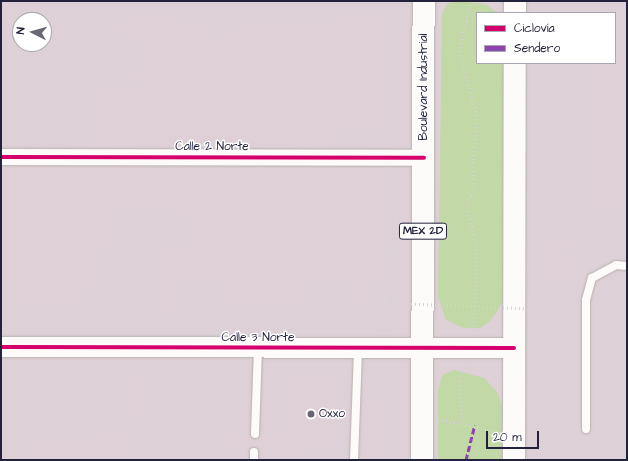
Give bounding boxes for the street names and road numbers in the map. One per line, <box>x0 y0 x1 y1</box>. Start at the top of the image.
street label: Boulevard Industrial <box>417 33 431 141</box>
street label: Calle 2 Norte <box>175 140 249 154</box>
road number: MEX 2D <box>398 222 448 240</box>
street label: Calle 3 Norte <box>222 331 294 345</box>

